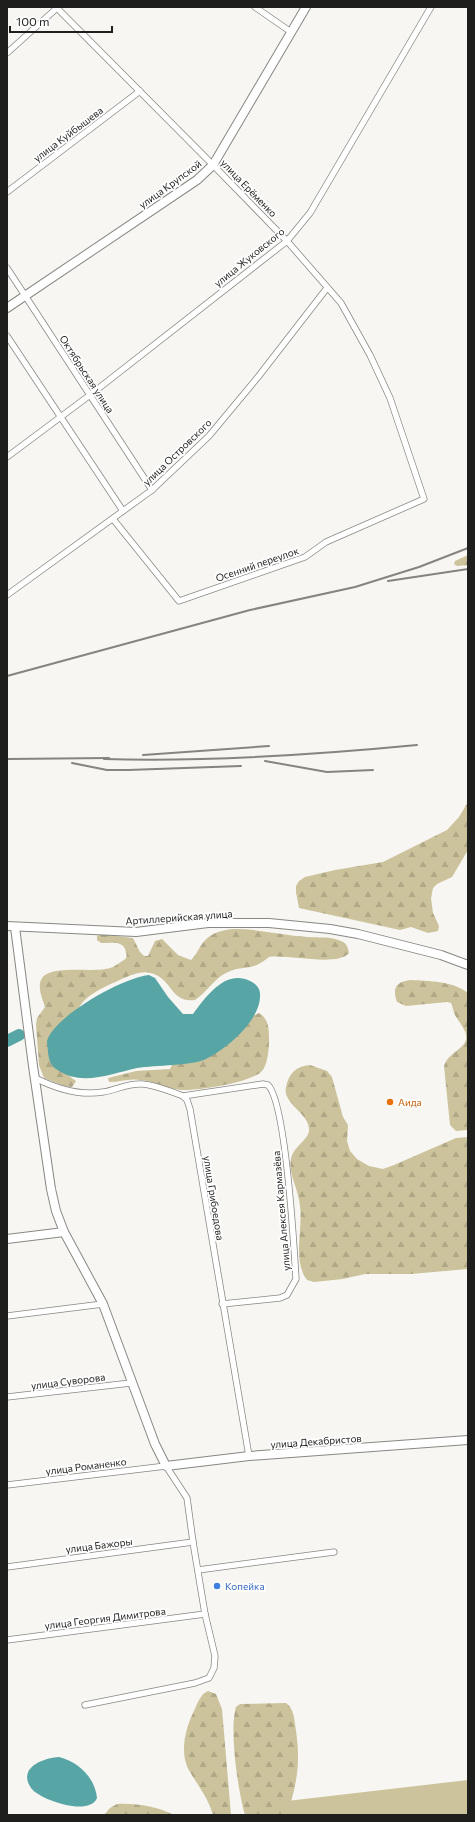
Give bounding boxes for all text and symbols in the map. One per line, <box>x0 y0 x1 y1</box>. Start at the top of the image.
scale bar <box>10 8 112 34</box>
text: 100 m <box>16 14 50 28</box>
street label: улица Куйбышева <box>31 104 105 164</box>
street label: улица Крупской <box>136 157 204 211</box>
street label: улица Ерёменко <box>218 157 280 219</box>
street label: улица Жуковского <box>211 225 287 289</box>
street label: Октябрьская улица <box>57 333 117 415</box>
street label: улица Островского <box>140 416 214 488</box>
street label: Осенний переулок <box>214 544 301 584</box>
street label: Артиллерийская улица <box>125 907 233 927</box>
place label: Аида <box>398 1096 422 1108</box>
marker: Аида <box>385 1097 395 1107</box>
street label: улица Алексея Кармазёва <box>270 1151 292 1271</box>
street label: улица Грибоедова <box>201 1155 227 1241</box>
street label: улица Суворова <box>30 1370 106 1392</box>
street label: улица Декабристов <box>270 1432 362 1450</box>
street label: улица Романенко <box>45 1455 127 1477</box>
street label: улица Бажоры <box>65 1535 133 1555</box>
place label: Копейка <box>225 1580 265 1592</box>
marker: Копейка <box>212 1581 222 1591</box>
street label: улица Георгия Димитрова <box>44 1605 166 1631</box>

